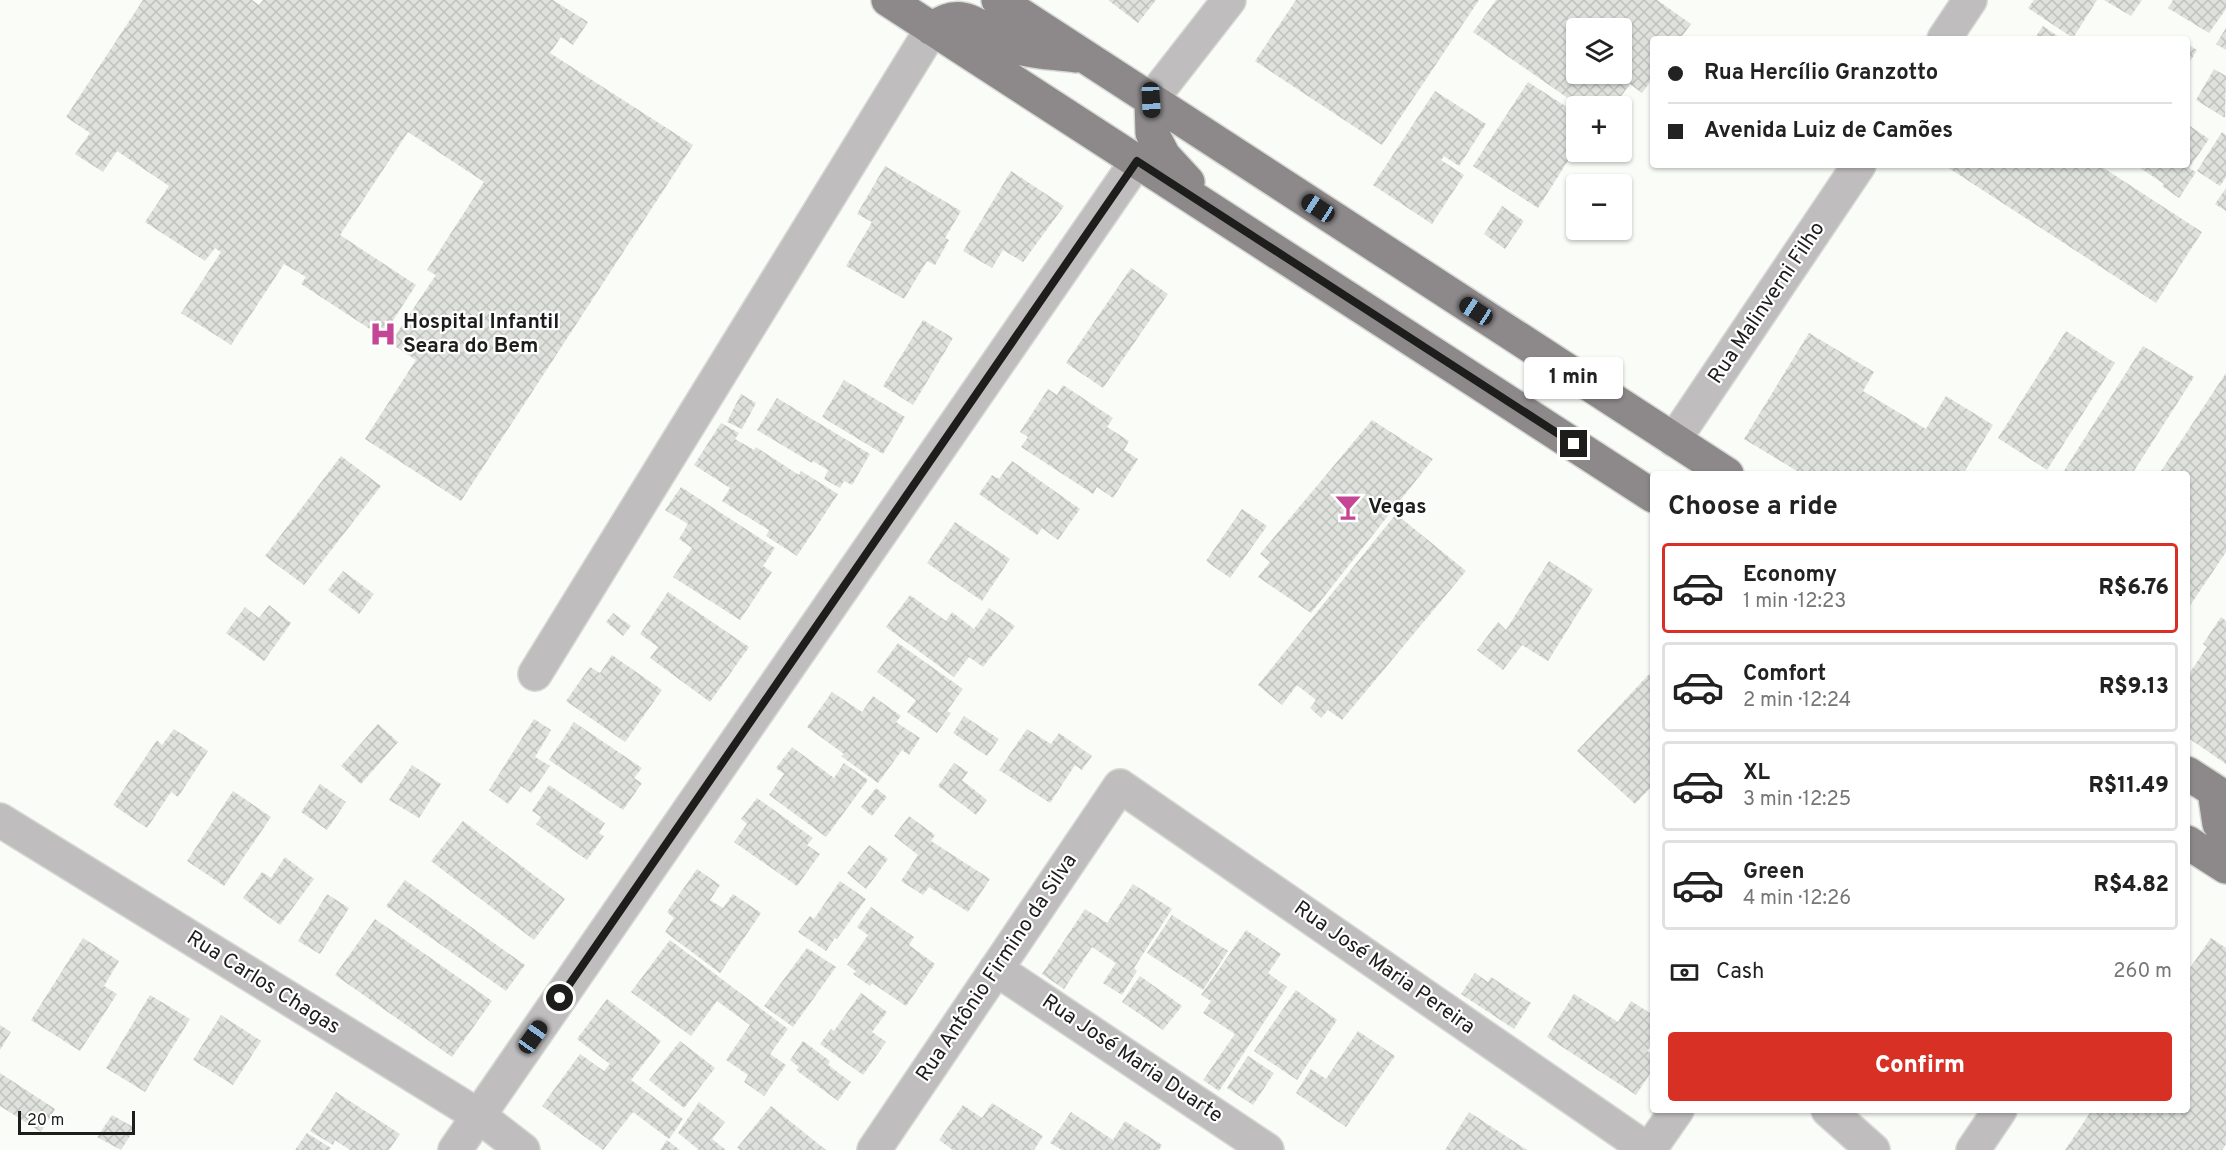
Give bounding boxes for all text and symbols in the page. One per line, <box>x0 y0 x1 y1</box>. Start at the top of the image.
map controls <box>1566 18 1632 240</box>
button: layers <box>1566 18 1632 84</box>
text: Rua Hercílio Granzotto <box>1704 60 1938 87</box>
car <box>1141 82 1161 118</box>
button: + <box>1566 96 1632 162</box>
text: Avenida Luiz de Camões <box>1704 118 1953 145</box>
button: − <box>1566 174 1632 240</box>
car <box>1298 191 1338 225</box>
street label: Rua Malinverni Filho <box>1703 217 1831 389</box>
car <box>1456 294 1496 328</box>
place label: Hospital Infantil Seara do Bem <box>403 309 559 360</box>
hospital icon: Hospital Infantil Seara do Bem <box>368 319 398 349</box>
callout: 1 min <box>1524 357 1624 399</box>
text: 1 min <box>1549 365 1598 391</box>
route end <box>1560 430 1587 457</box>
text: Choose a ride <box>1668 490 1838 524</box>
bar icon: Vegas <box>1333 492 1363 522</box>
place label: Vegas <box>1368 494 1427 521</box>
icon: car <box>1671 561 1725 615</box>
text: Economy <box>1743 562 1837 589</box>
text: R$6.76 <box>2098 575 2169 602</box>
text: 1 min · 12:23 <box>1743 589 1846 615</box>
icon: car <box>1671 660 1725 714</box>
text: Comfort <box>1743 661 1826 688</box>
text: R$9.13 <box>2099 674 2169 701</box>
text: 2 min · 12:24 <box>1743 688 1851 714</box>
icon: car <box>1671 759 1725 813</box>
text: XL <box>1743 760 1770 787</box>
text: R$11.49 <box>2089 773 2169 800</box>
text: 3 min · 12:25 <box>1743 787 1851 813</box>
street label: Rua Antônio Firmino da Silva <box>910 849 1084 1087</box>
icon: car <box>1671 858 1725 912</box>
text: Green <box>1743 859 1805 886</box>
text: R$4.82 <box>2094 872 2169 899</box>
text: 4 min · 12:26 <box>1743 886 1851 912</box>
street label: Rua José Maria Pereira <box>1288 895 1480 1041</box>
street label: Rua Carlos Chagas <box>181 925 345 1041</box>
icon: cash <box>1668 956 1701 989</box>
text: Cash <box>1716 959 1765 986</box>
text: 260 m <box>2113 959 2172 985</box>
route start <box>546 984 573 1011</box>
street label: Rua José Maria Duarte <box>1036 988 1228 1130</box>
car <box>515 1017 551 1057</box>
button: Confirm <box>1668 1032 2172 1101</box>
scale bar <box>18 1108 135 1136</box>
text: 20 m <box>27 1111 64 1131</box>

